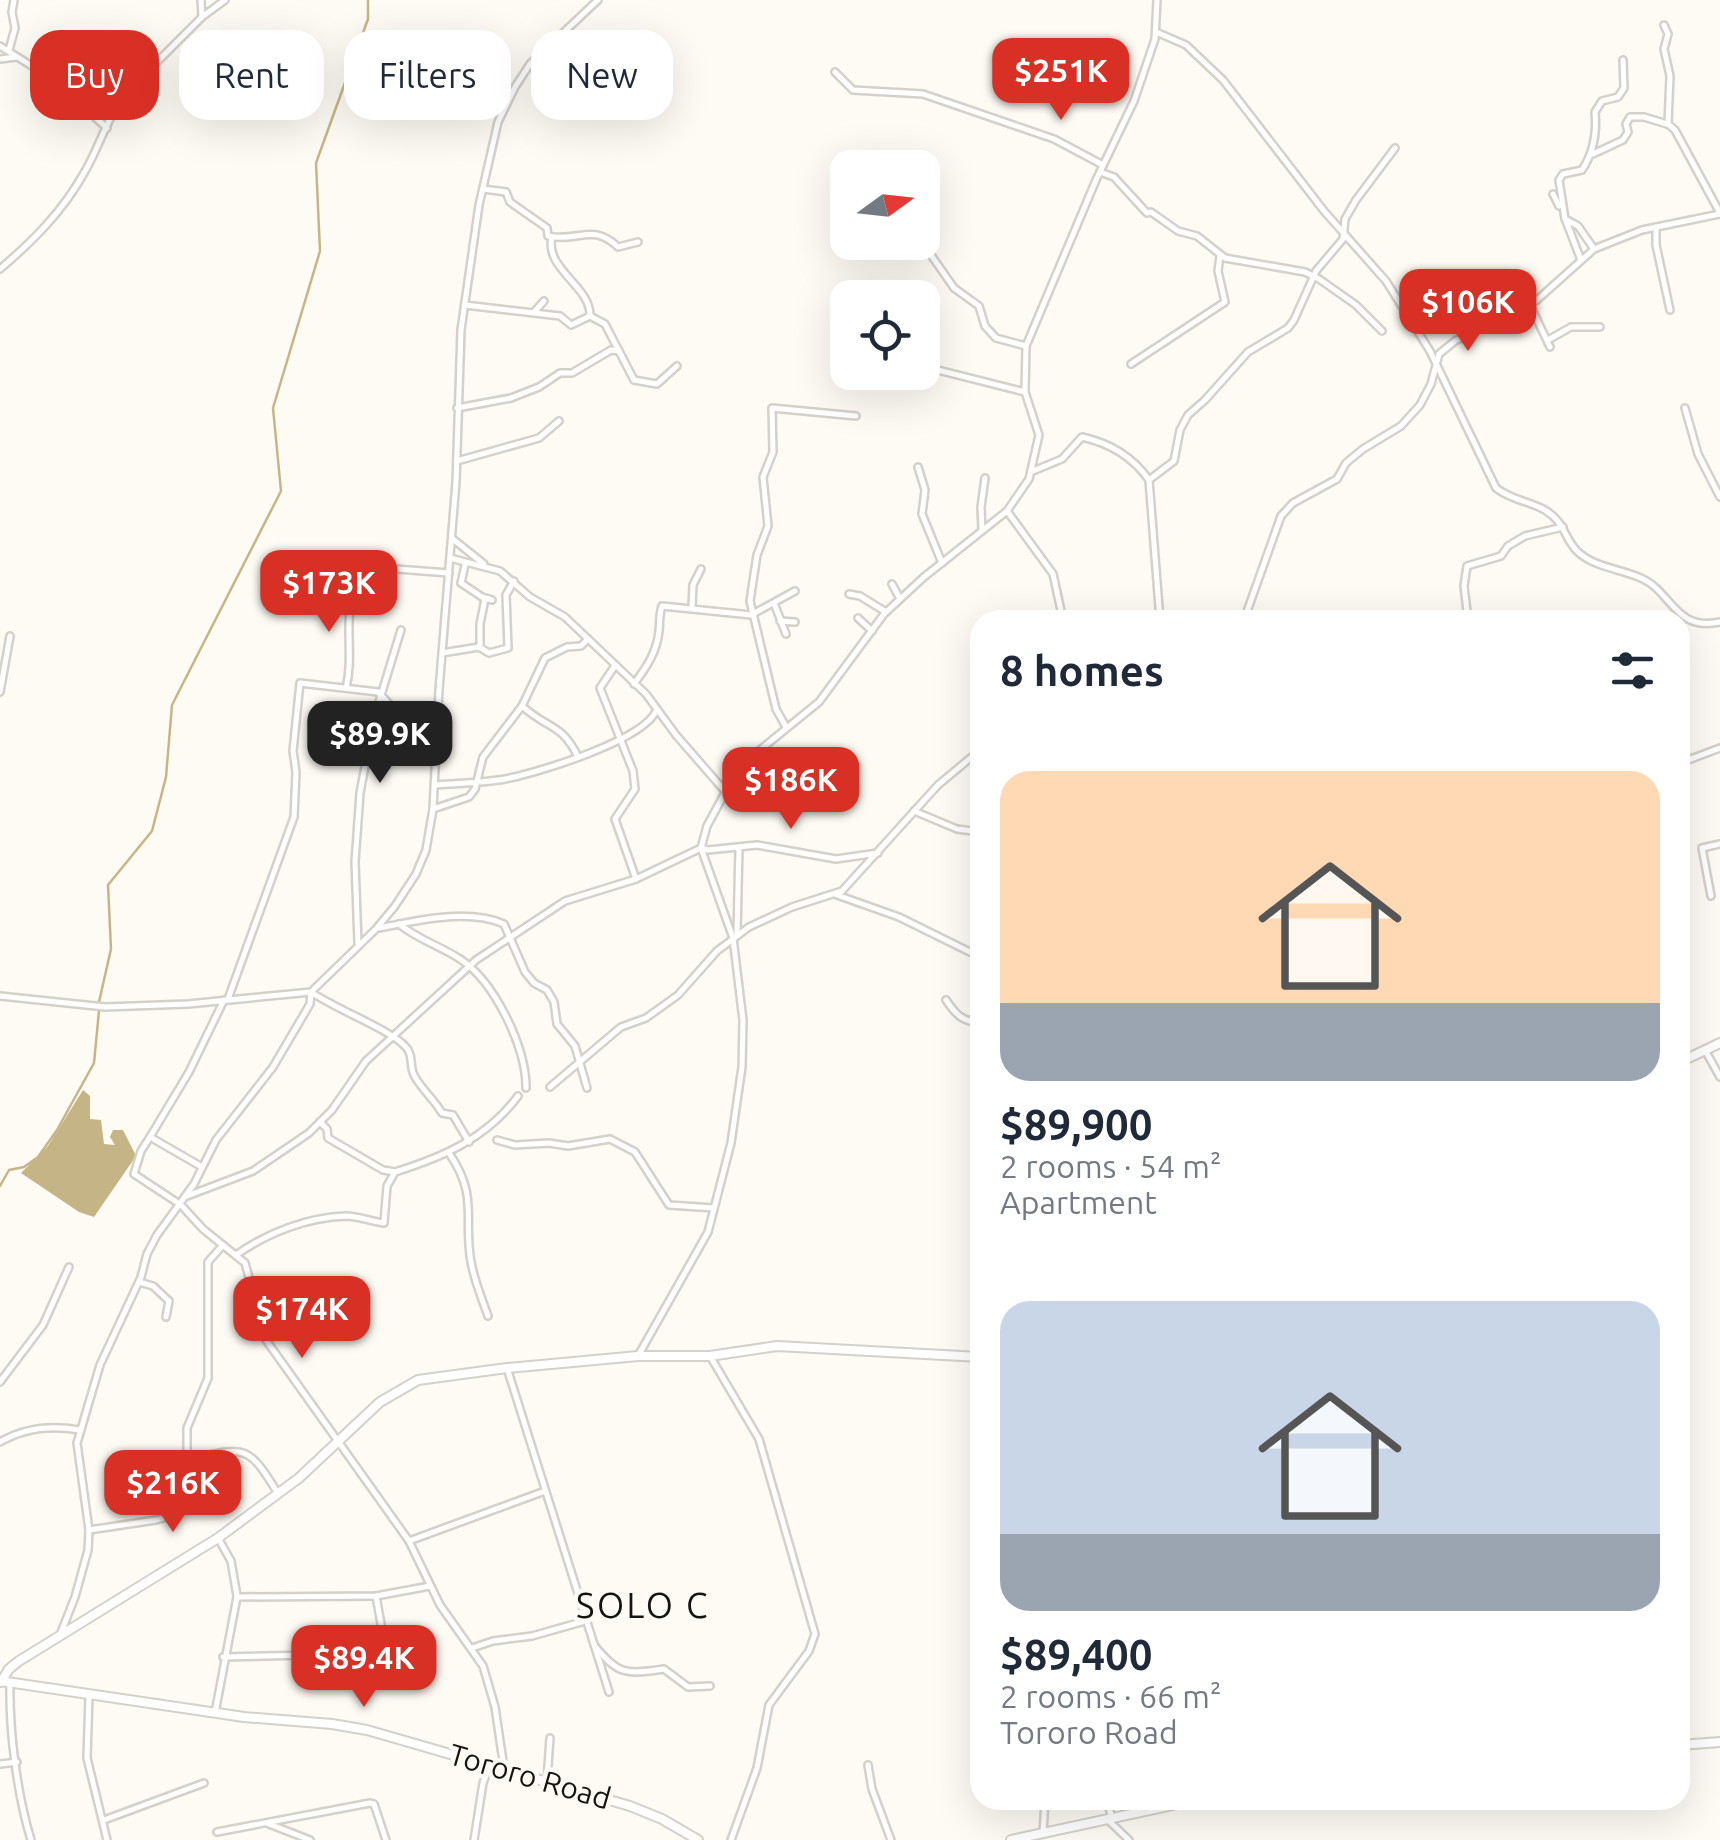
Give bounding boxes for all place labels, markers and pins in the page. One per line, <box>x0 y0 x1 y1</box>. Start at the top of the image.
pin: $251K <box>991 38 1131 123</box>
pin: $106K <box>1398 269 1538 354</box>
pin: $173K <box>259 550 399 635</box>
pin: $89.9K <box>299 701 461 786</box>
pin: $186K <box>721 747 861 832</box>
pin: $174K <box>232 1276 372 1361</box>
pin: $216K <box>103 1450 243 1535</box>
pin: $89.4K <box>283 1625 445 1710</box>

